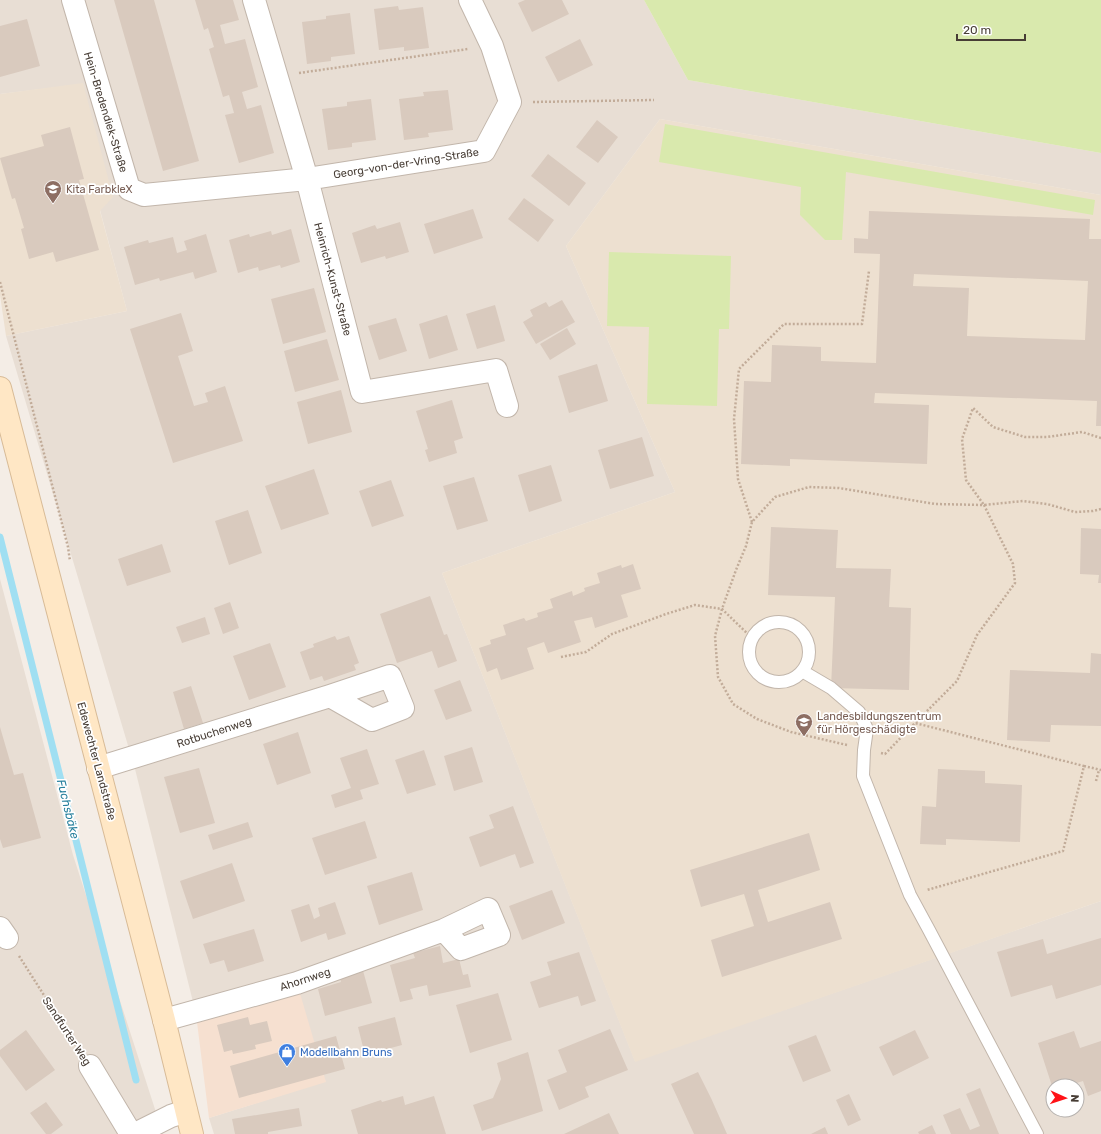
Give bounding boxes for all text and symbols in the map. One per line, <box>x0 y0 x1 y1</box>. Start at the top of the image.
scale bar <box>957 16 1025 42</box>
text: 20 m <box>963 23 991 37</box>
street label: Hein-Bredendiek-Straße <box>81 50 130 174</box>
street label: Georg-von-der-Vring-Straße <box>332 146 480 181</box>
school or university icon: Kita FarbkleX <box>43 179 63 204</box>
place label: Kita FarbkleX <box>66 183 133 196</box>
street label: Heinrich-Kunst-Straße <box>311 221 354 337</box>
street label: Edewechter Landstraße <box>74 701 119 822</box>
place label: Landesbildungszentrum für Hörgeschädigte <box>817 710 942 736</box>
school or university icon: Landesbildungszentrum für Hörgeschädigte <box>794 712 814 737</box>
street label: Rotbuchenweg <box>175 714 253 751</box>
water label: Fuchsbäke <box>54 778 82 841</box>
street label: Ahornweg <box>278 965 332 994</box>
street label: Sandfurter Weg <box>40 994 94 1068</box>
shop icon: Modellbahn Bruns <box>277 1042 297 1067</box>
place label: Modellbahn Bruns <box>300 1046 393 1059</box>
north arrow <box>1045 1078 1085 1118</box>
text: N <box>1068 1094 1081 1103</box>

